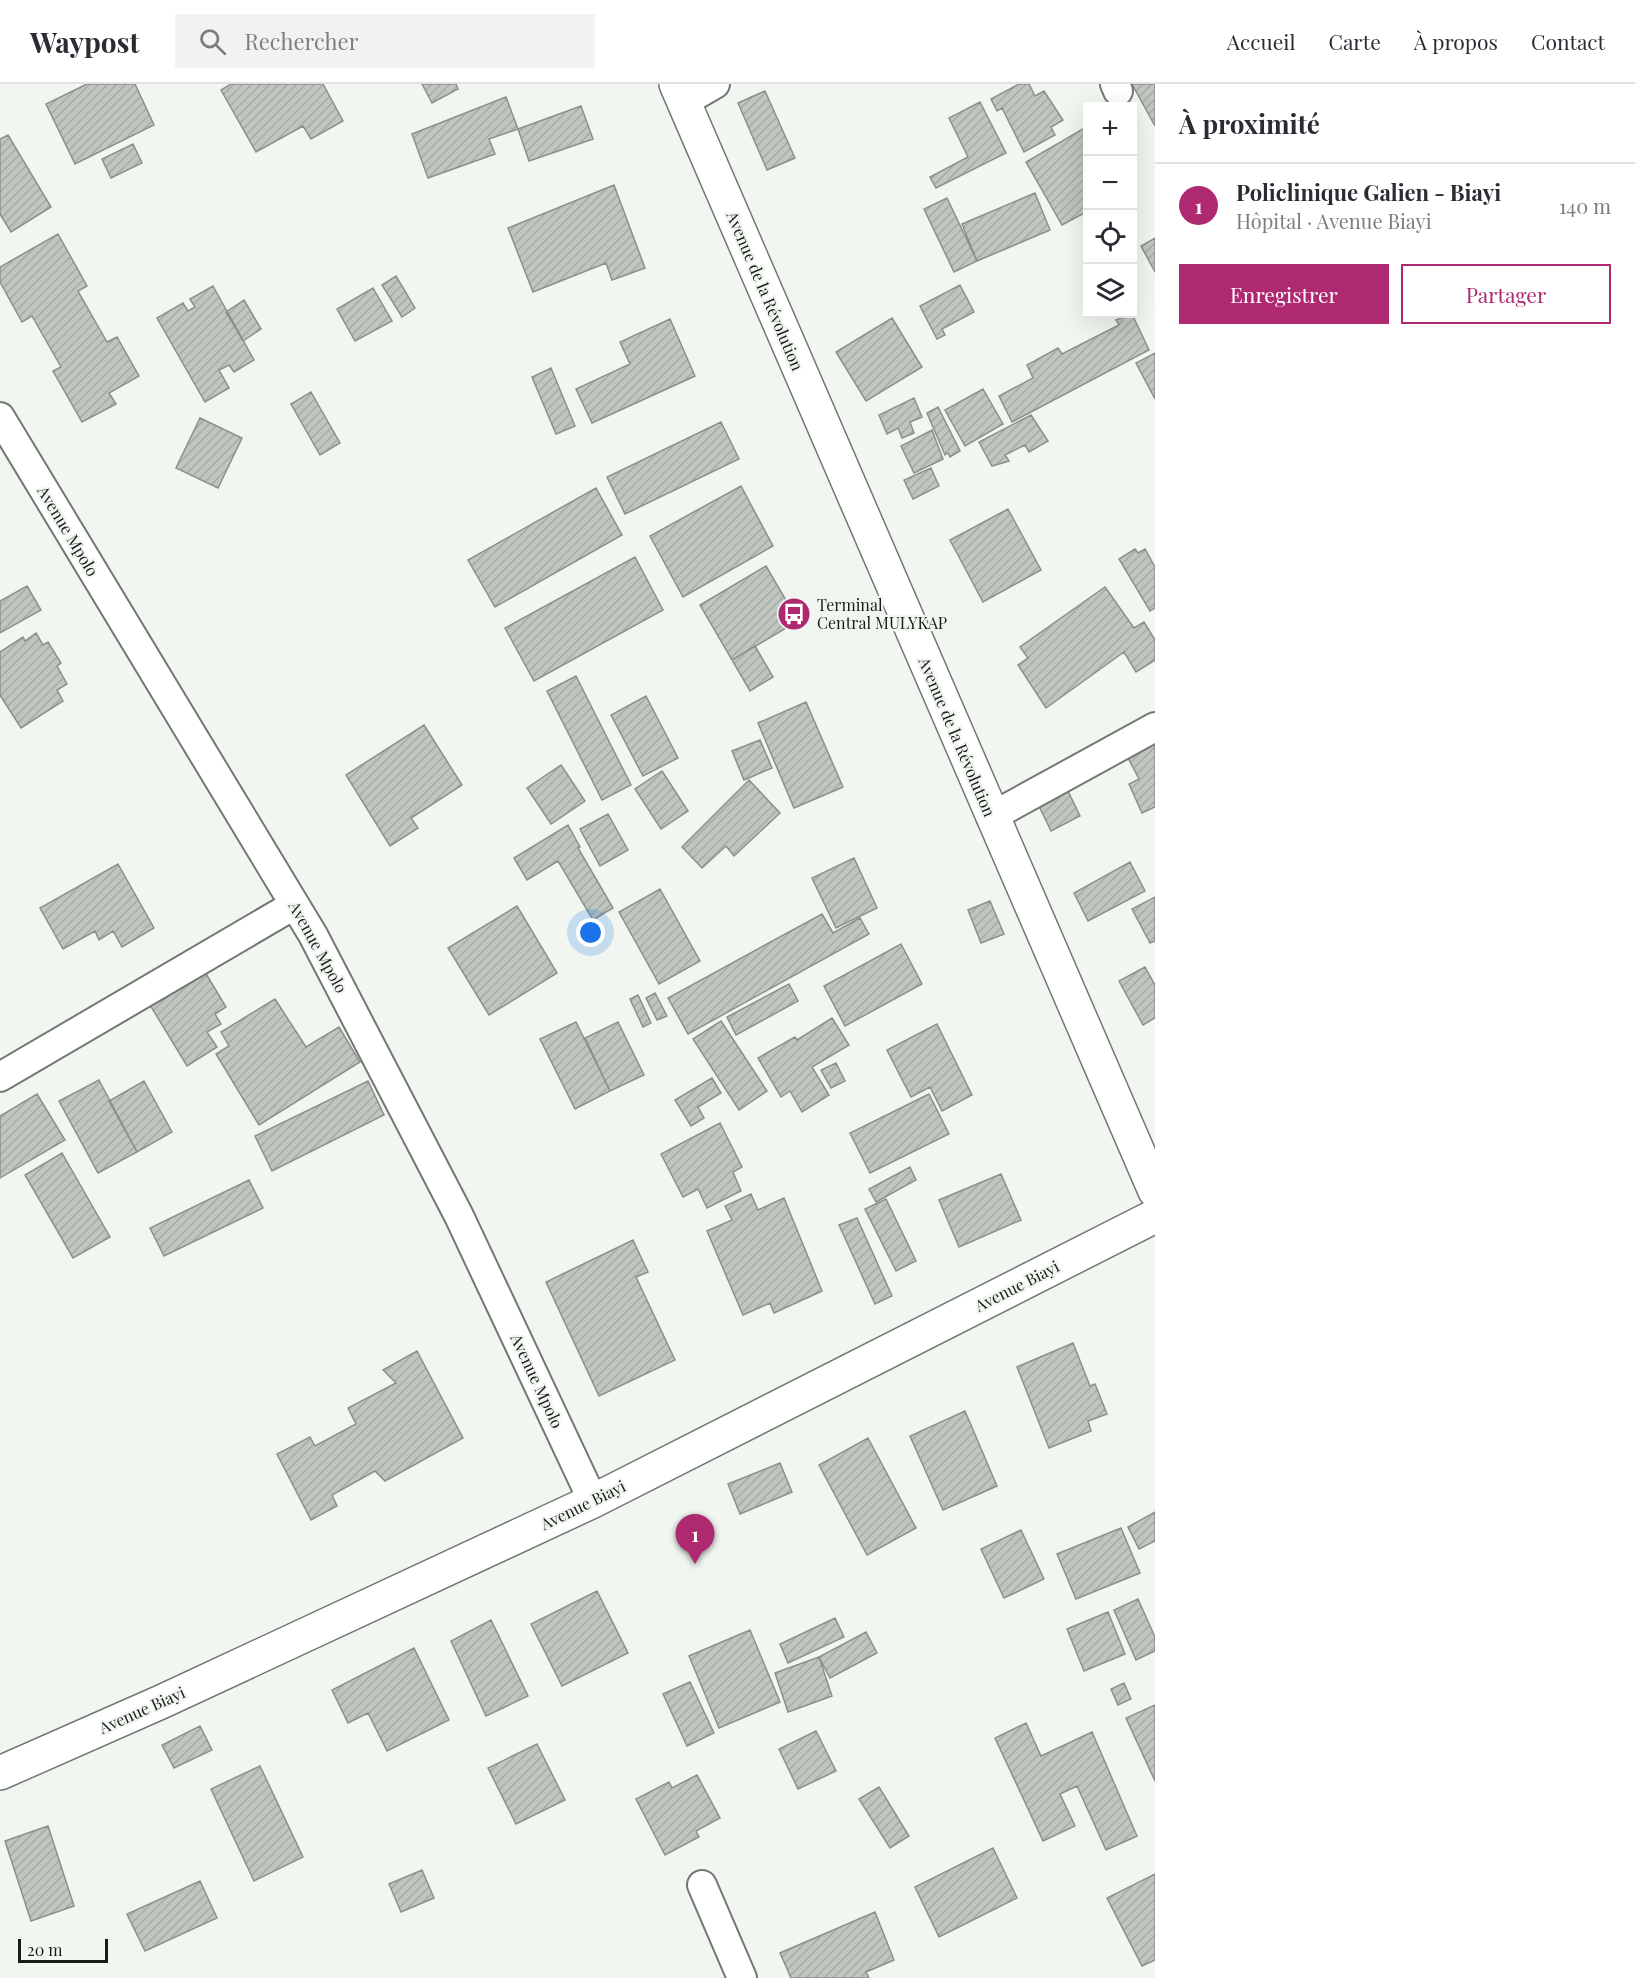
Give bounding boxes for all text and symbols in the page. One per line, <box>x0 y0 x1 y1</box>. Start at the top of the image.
search box <box>175 14 595 68</box>
text: Waypost <box>30 23 139 60</box>
icon: search <box>196 25 229 58</box>
text: Rechercher <box>244 26 358 56</box>
text: Accueil <box>1227 27 1295 55</box>
text: Carte <box>1328 27 1381 55</box>
text: À propos <box>1414 27 1498 55</box>
text: Contact <box>1531 27 1605 55</box>
map controls <box>1083 102 1137 318</box>
button: + <box>1083 102 1137 156</box>
text: À proximité <box>1179 106 1320 141</box>
button: − <box>1083 156 1137 210</box>
text: Policlinique Galien - Biayi <box>1236 177 1501 207</box>
text: 1 <box>1195 192 1202 219</box>
text: 140 m <box>1559 192 1611 219</box>
street label: Avenue de la Révolution <box>722 207 809 374</box>
text: Hôpital · Avenue Biayi <box>1236 207 1432 234</box>
button: locate <box>1083 210 1137 264</box>
button: layers <box>1083 264 1137 318</box>
button: Enregistrer <box>1179 264 1389 324</box>
button: Partager <box>1401 264 1611 324</box>
street label: Avenue Mpolo <box>33 481 104 580</box>
place label: Terminal Central MULYKAP <box>817 594 947 633</box>
bus stop icon: Terminal Central MULYKAP <box>776 596 812 632</box>
street label: Avenue de la Révolution <box>914 653 1001 820</box>
street label: Avenue Mpolo <box>284 896 352 996</box>
your location <box>576 918 605 947</box>
street label: Avenue Biayi <box>970 1255 1063 1316</box>
street label: Avenue Mpolo <box>506 1329 569 1431</box>
street label: Avenue Biayi <box>536 1475 629 1535</box>
pin: 1 <box>676 1514 714 1564</box>
street label: Avenue Biayi <box>95 1681 188 1738</box>
scale bar <box>18 1936 108 1964</box>
text: 20 m <box>27 1939 62 1960</box>

